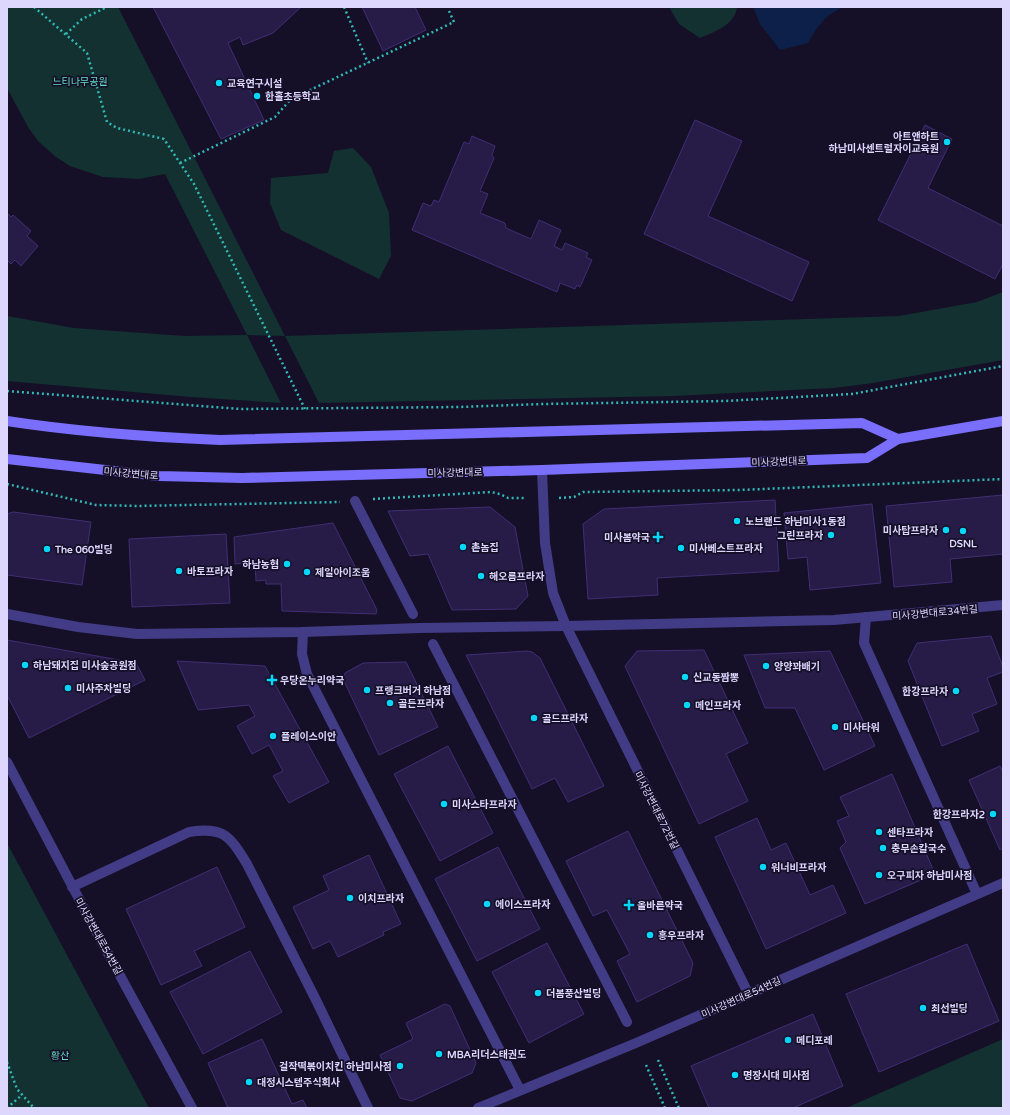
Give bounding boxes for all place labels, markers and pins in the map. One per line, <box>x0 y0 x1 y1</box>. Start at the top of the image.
marker: 교육연구시설 <box>214 78 224 88</box>
place label: 교육연구시설 <box>227 78 282 90</box>
place label: 한홀초등학교 <box>265 90 320 103</box>
marker: 한홀초등학교 <box>252 91 262 101</box>
place label: 아트앤하트 하남미사센트럴자이교육원 <box>829 131 939 155</box>
marker: 아트앤하트 하남미사센트럴자이교육원 <box>942 137 952 147</box>
marker: 노브랜드 하남미사1동점 <box>732 516 742 526</box>
place label: 노브랜드 하남미사1동점 <box>745 516 846 528</box>
place label: 미사탑프라자 <box>883 525 939 537</box>
marker: 미사탑프라자 <box>941 525 951 535</box>
marker: DSNL <box>958 526 968 536</box>
place label: 그린프라자 <box>777 530 824 542</box>
marker: 그린프라자 <box>826 530 836 540</box>
place label: 미사봄약국 <box>604 532 650 544</box>
marker: 미사봄약국 <box>653 532 663 542</box>
place label: DSNL <box>949 538 977 550</box>
marker: 촌놈집 <box>458 542 468 552</box>
place label: 촌놈집 <box>471 542 499 554</box>
marker: 미사베스트프라자 <box>676 543 686 553</box>
place label: 미사베스트프라자 <box>689 543 763 555</box>
marker: The 060빌딩 <box>42 544 52 554</box>
place label: The 060빌딩 <box>54 544 113 556</box>
place label: 하남농협 <box>242 559 279 571</box>
marker: 하남농협 <box>282 559 292 569</box>
marker: 바토프라자 <box>174 566 184 576</box>
place label: 바토프라자 <box>187 566 234 578</box>
marker: 제일아이조움 <box>302 567 312 577</box>
place label: 제일아이조움 <box>315 567 370 579</box>
marker: 해오름프라자 <box>476 571 486 581</box>
place label: 해오름프라자 <box>489 571 545 583</box>
marker: 하남돼지집 미사숲공원점 <box>20 660 30 670</box>
place label: 하남돼지집 미사숲공원점 <box>33 660 137 672</box>
marker: 양양꽈배기 <box>761 661 771 671</box>
place label: 양양꽈배기 <box>774 661 820 673</box>
marker: 신교동짬뽕 <box>680 672 690 682</box>
place label: 신교동짬뽕 <box>693 672 739 684</box>
marker: 우당온누리약국 <box>267 675 277 685</box>
place label: 우당온누리약국 <box>280 675 344 687</box>
marker: 미사주차빌딩 <box>63 683 73 693</box>
place label: 미사주차빌딩 <box>76 683 131 695</box>
marker: 프랭크버거 하남점 <box>362 685 372 695</box>
place label: 프랭크버거 하남점 <box>375 685 451 697</box>
place label: 한강프라자 <box>902 686 949 698</box>
marker: 한강프라자 <box>951 686 961 696</box>
marker: 골든프라자 <box>385 698 395 708</box>
place label: 골든프라자 <box>398 698 445 710</box>
marker: 메인프라자 <box>682 700 692 710</box>
place label: 메인프라자 <box>695 700 742 712</box>
marker: 골드프라자 <box>529 713 539 723</box>
place label: 골드프라자 <box>542 713 589 725</box>
marker: 미사타워 <box>830 722 840 732</box>
place label: 미사타워 <box>843 722 880 734</box>
marker: 플레이스이안 <box>268 731 278 741</box>
place label: 플레이스이안 <box>281 731 336 743</box>
marker: 미사스타프라자 <box>439 799 449 809</box>
place label: 미사스타프라자 <box>452 799 517 811</box>
place label: 한강프라자2 <box>933 809 985 821</box>
marker: 한강프라자2 <box>988 809 998 819</box>
marker: 센타프라자 <box>874 827 884 837</box>
place label: 센타프라자 <box>887 827 934 839</box>
marker: 충무손칼국수 <box>878 843 888 853</box>
place label: 충무손칼국수 <box>891 843 946 855</box>
marker: 워너비프라자 <box>758 862 768 872</box>
place label: 워너비프라자 <box>771 862 827 874</box>
marker: 오구피자 하남미사점 <box>874 870 884 880</box>
place label: 오구피자 하남미사점 <box>887 870 972 882</box>
marker: 이치프라자 <box>345 893 355 903</box>
place label: 이치프라자 <box>358 893 405 905</box>
marker: 에이스프라자 <box>482 899 492 909</box>
place label: 에이스프라자 <box>495 899 551 911</box>
marker: 올바른약국 <box>624 900 634 910</box>
place label: 올바른약국 <box>637 900 683 912</box>
marker: 흥우프라자 <box>645 930 655 940</box>
place label: 흥우프라자 <box>658 930 705 942</box>
marker: 더봄풍산빌딩 <box>533 988 543 998</box>
place label: 더봄풍산빌딩 <box>546 988 601 1000</box>
marker: 최선빌딩 <box>918 1003 928 1013</box>
place label: 최선빌딩 <box>931 1003 968 1015</box>
marker: 메디포레 <box>783 1035 793 1045</box>
place label: 메디포레 <box>796 1035 833 1047</box>
marker: MBA리더스태권도 <box>434 1049 444 1059</box>
place label: MBA리더스태권도 <box>447 1049 526 1061</box>
place label: 걸작떡볶이치킨 하남미사점 <box>279 1061 392 1073</box>
marker: 걸작떡볶이치킨 하남미사점 <box>395 1061 405 1071</box>
marker: 명장시대 미사점 <box>730 1070 740 1080</box>
place label: 명장시대 미사점 <box>743 1070 810 1082</box>
marker: 대정시스템주식회사 <box>244 1077 254 1087</box>
place label: 대정시스템주식회사 <box>257 1077 341 1089</box>

